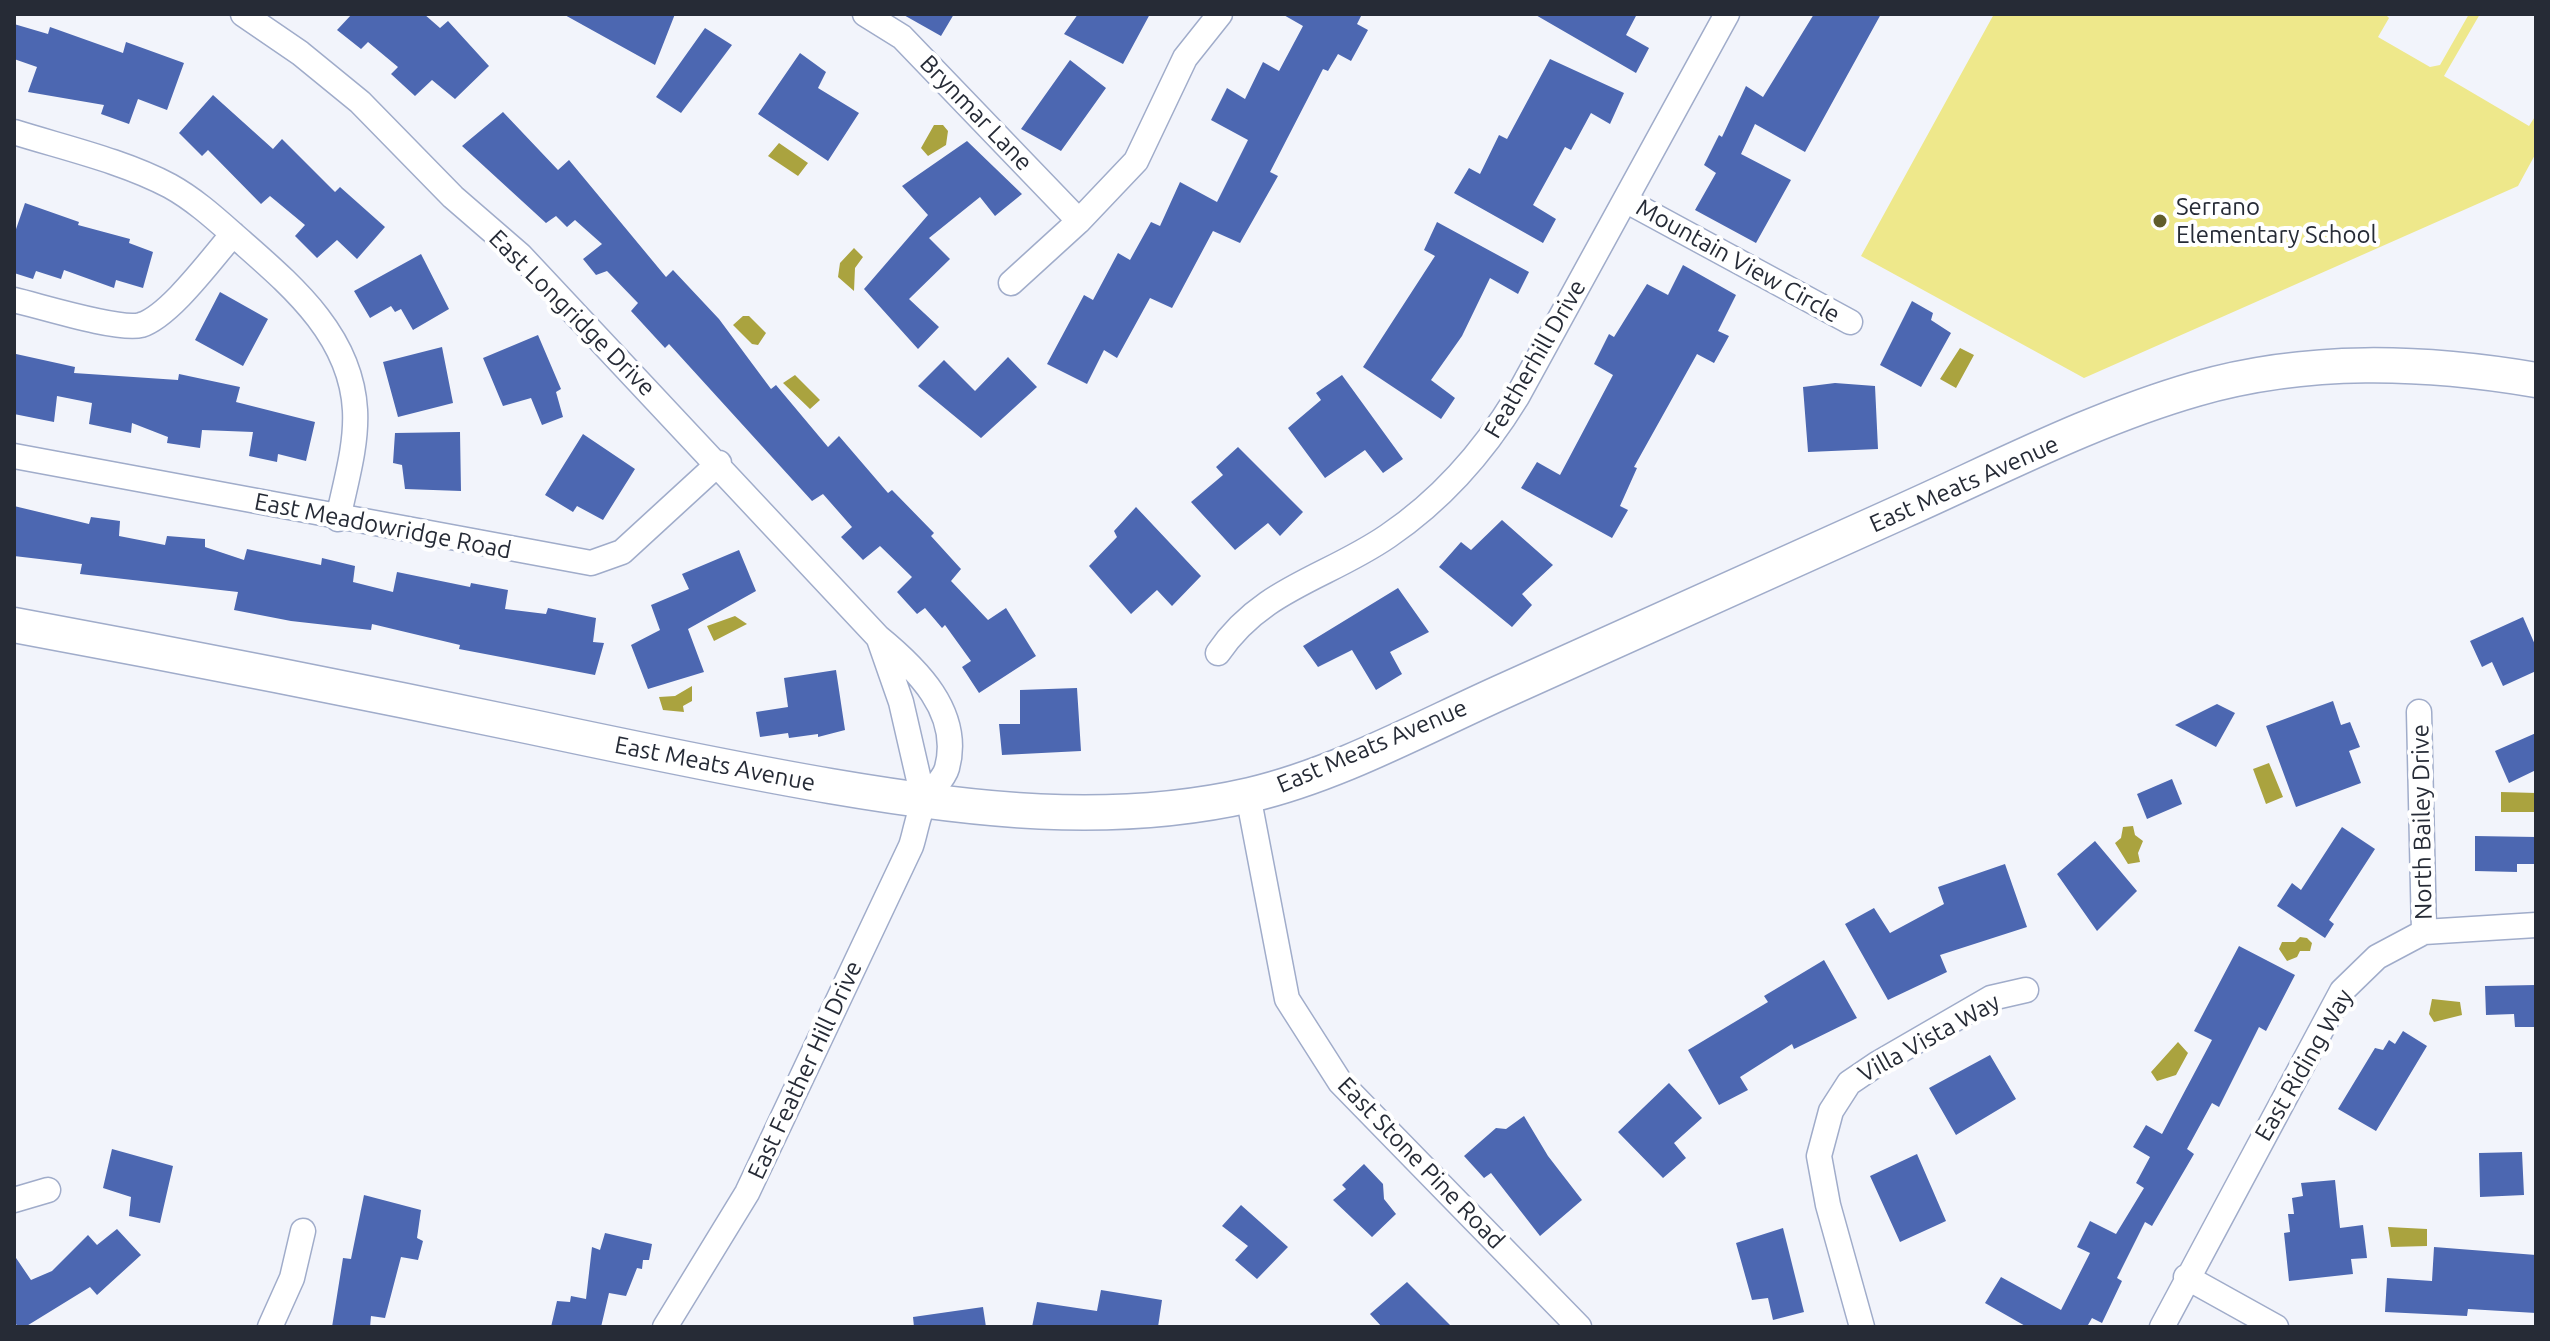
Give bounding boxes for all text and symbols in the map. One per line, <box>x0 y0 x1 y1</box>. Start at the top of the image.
street label: Brynmar Lane <box>914 49 1038 177</box>
street label: Mountain View Circle <box>1631 193 1845 329</box>
place label: Serrano Elementary School <box>2176 193 2377 249</box>
marker: Serrano Elementary School <box>2151 212 2169 230</box>
street label: East Longridge Drive <box>483 224 661 402</box>
street label: Featherhill Drive <box>1478 275 1592 443</box>
street label: East Meats Avenue <box>1865 429 2063 539</box>
street label: East Meadowridge Road <box>252 487 514 565</box>
street label: East Meats Avenue <box>1273 693 1471 799</box>
street label: North Bailey Drive <box>2406 724 2438 920</box>
street label: East Meats Avenue <box>612 730 818 798</box>
street label: East Feather Hill Drive <box>742 956 868 1184</box>
street label: East Riding Way <box>2249 984 2359 1146</box>
street label: Villa Vista Way <box>1853 987 2005 1089</box>
street label: East Stone Pine Road <box>1332 1071 1510 1255</box>

